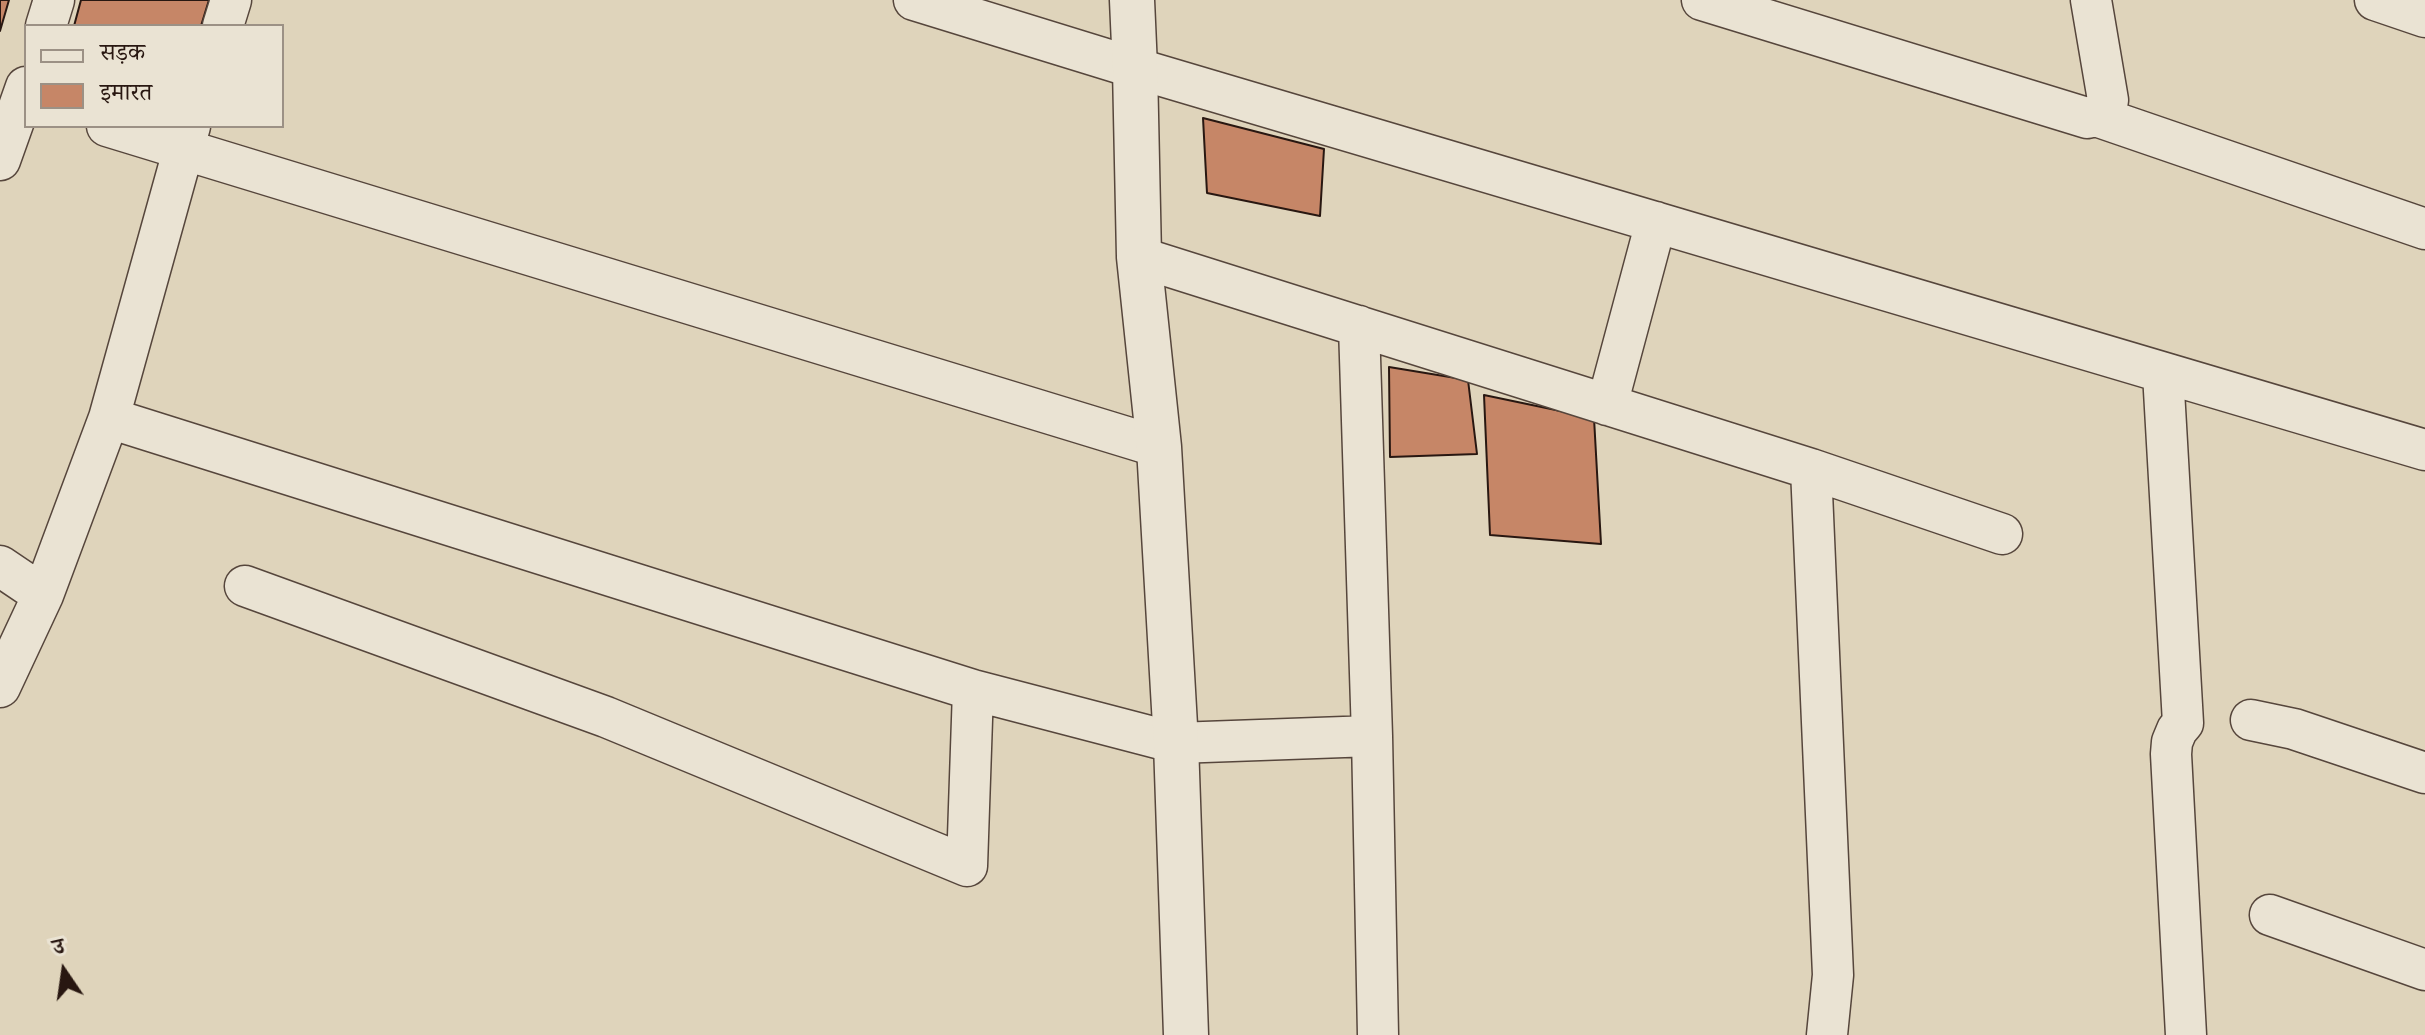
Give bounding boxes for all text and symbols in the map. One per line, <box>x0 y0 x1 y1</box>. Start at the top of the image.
legend <box>24 24 284 128</box>
text: सड़क <box>100 38 145 68</box>
text: इमारत <box>100 78 152 108</box>
north arrow <box>24 931 104 1011</box>
text: उ <box>50 933 67 962</box>

